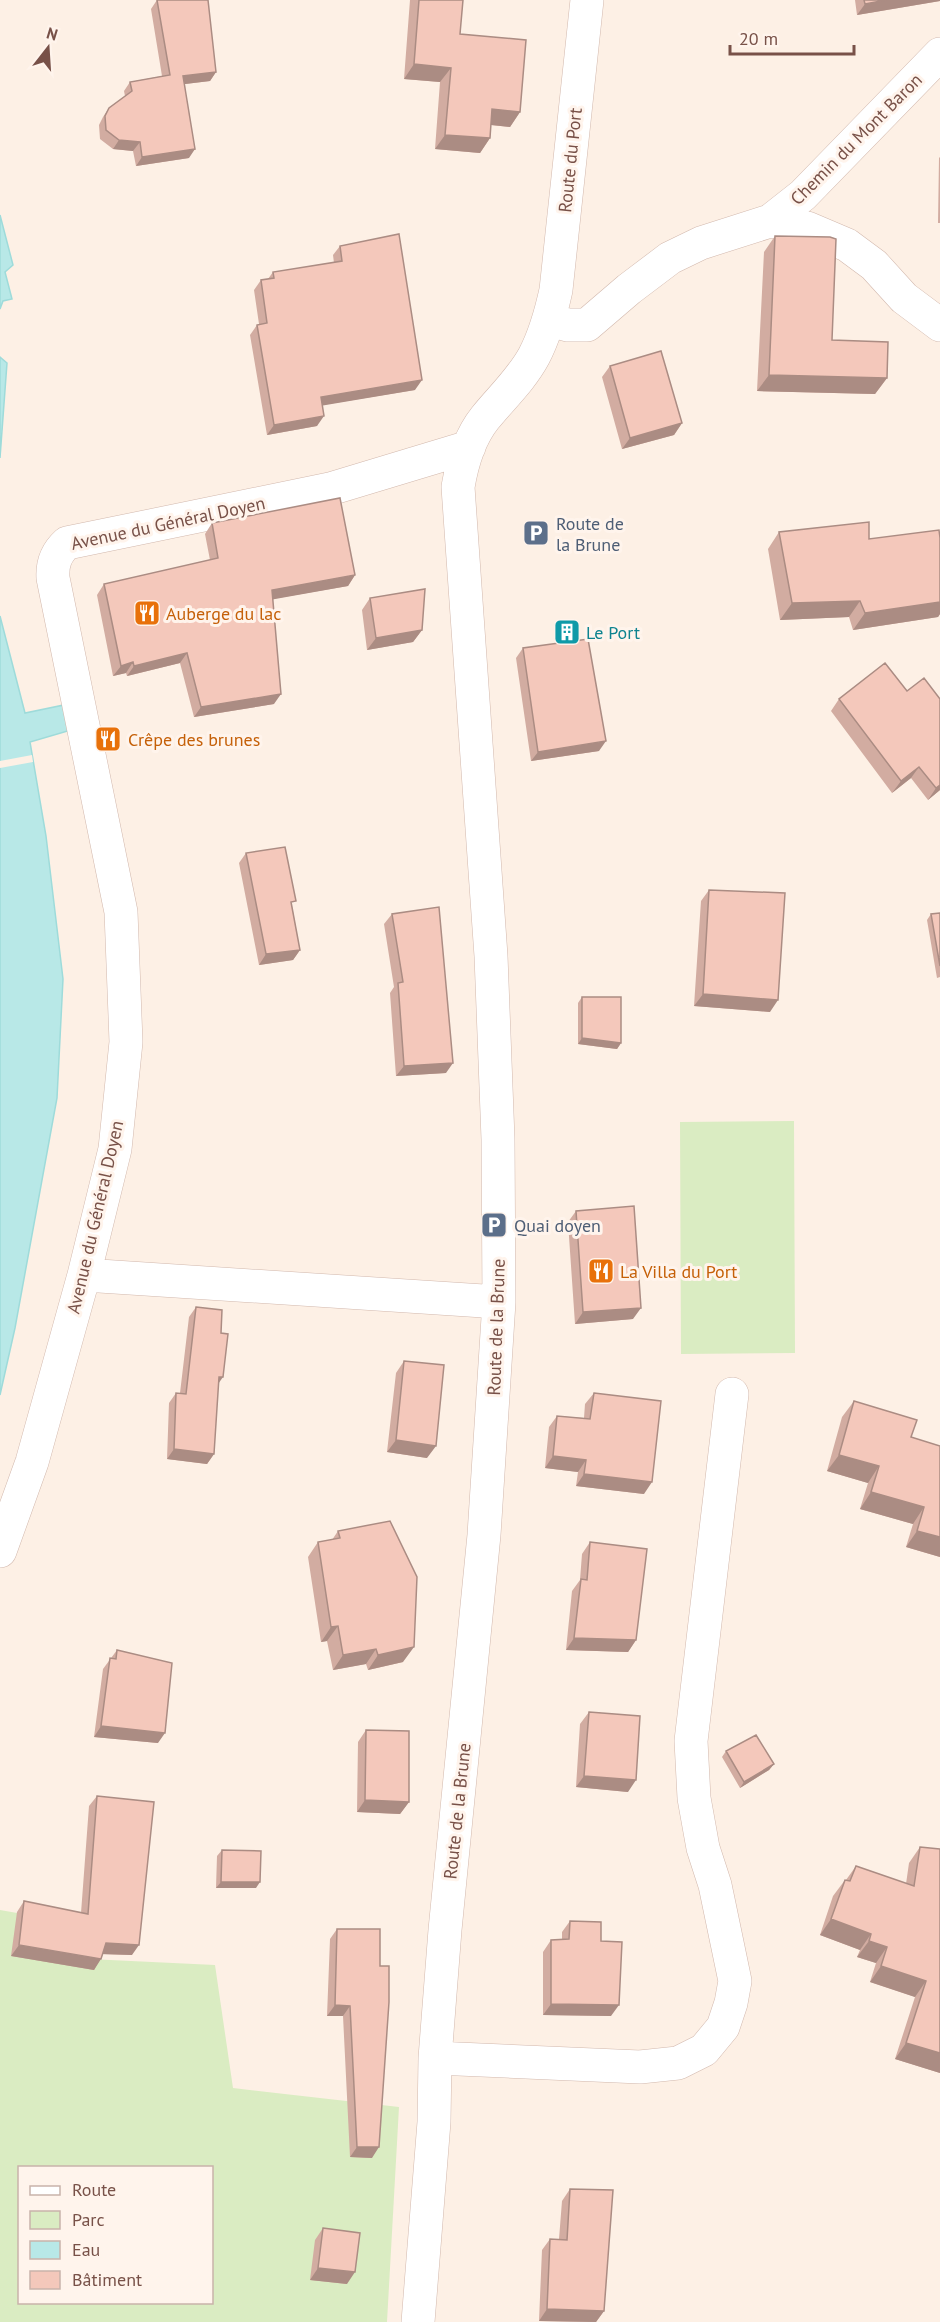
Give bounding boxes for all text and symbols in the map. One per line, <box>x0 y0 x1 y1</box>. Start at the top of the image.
north arrow <box>18 18 78 78</box>
scale bar <box>730 18 854 56</box>
text: N <box>44 23 60 45</box>
text: 20 m <box>739 27 778 50</box>
street label: Chemin du Mont Baron <box>785 68 927 210</box>
street label: Route du Port <box>553 107 587 213</box>
street label: Avenue du Général Doyen <box>69 491 267 555</box>
place label: Route de la Brune <box>556 512 624 556</box>
parking icon: Route de la Brune <box>521 518 551 548</box>
restaurant icon: Auberge du lac <box>132 598 162 628</box>
place label: Auberge du lac <box>166 602 281 625</box>
building icon: Le Port <box>552 617 582 647</box>
place label: Le Port <box>586 621 640 644</box>
restaurant icon: Crêpe des brunes <box>93 724 123 754</box>
place label: Crêpe des brunes <box>128 728 260 751</box>
street label: Avenue du Général Doyen <box>62 1118 128 1316</box>
parking icon: Quai doyen <box>479 1210 509 1240</box>
place label: Quai doyen <box>514 1214 601 1237</box>
restaurant icon: La Villa du Port <box>586 1256 616 1286</box>
street label: Route de la Brune <box>482 1258 510 1396</box>
place label: La Villa du Port <box>620 1260 737 1283</box>
street label: Route de la Brune <box>438 1742 476 1880</box>
legend <box>18 2166 213 2304</box>
text: Route <box>72 2178 116 2201</box>
text: Parc <box>72 2208 105 2231</box>
text: Eau <box>72 2238 100 2261</box>
text: Bâtiment <box>72 2268 142 2291</box>

